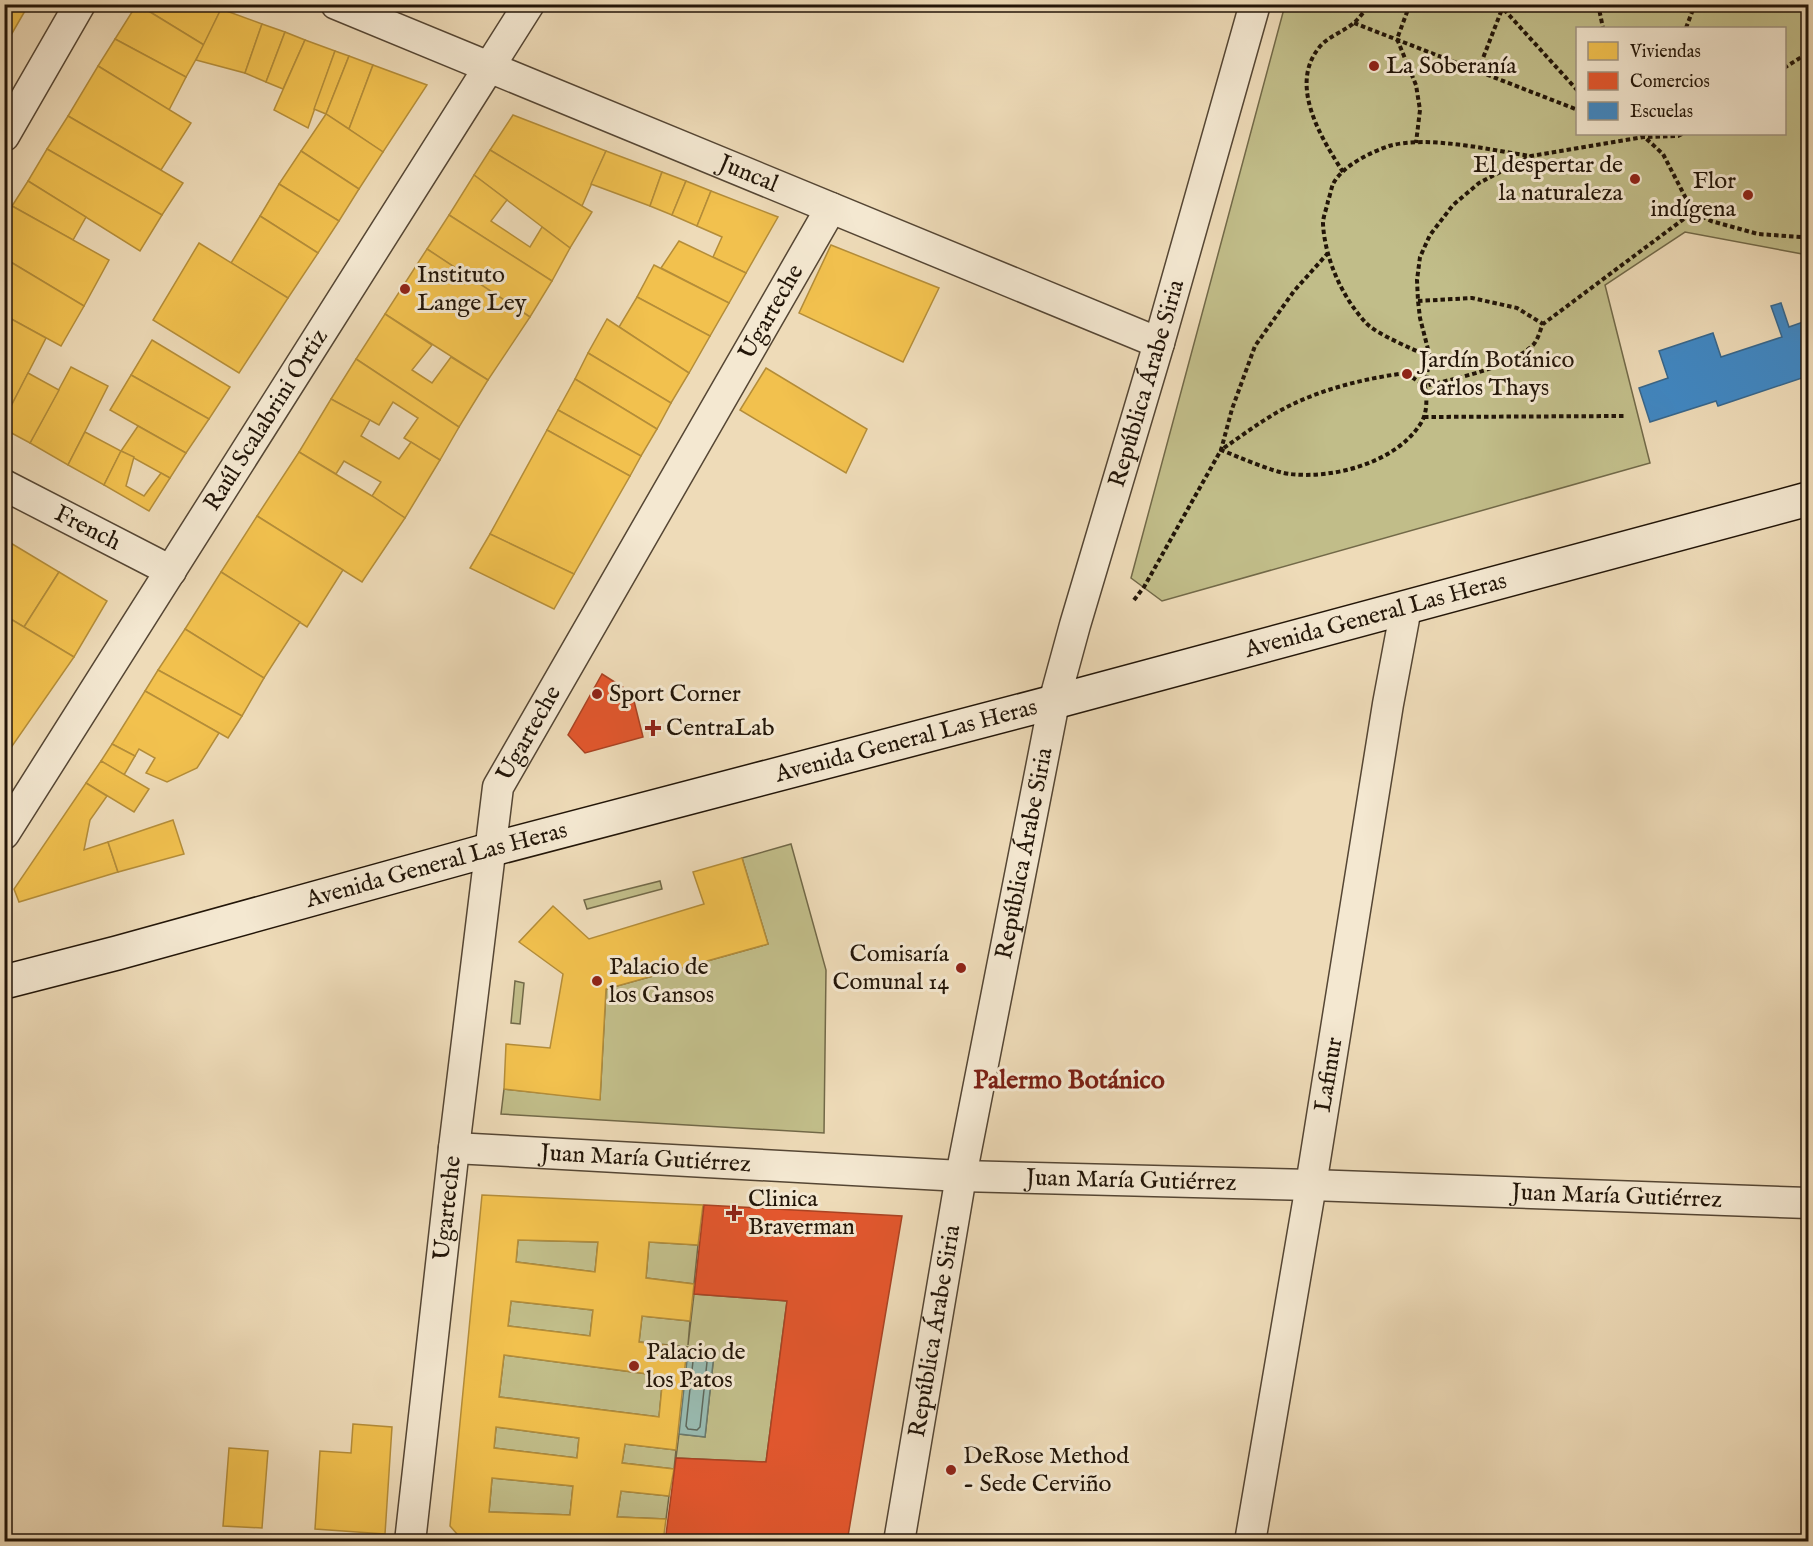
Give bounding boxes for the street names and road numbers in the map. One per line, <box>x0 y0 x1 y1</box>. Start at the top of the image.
street label: Juncal <box>711 147 783 200</box>
street label: Ugarteche <box>732 259 811 365</box>
street label: República Árabe Siria <box>1101 275 1192 491</box>
street label: Raúl Scalabrini Ortiz <box>197 323 335 517</box>
street label: French <box>49 498 126 558</box>
street label: Avenida General Las Heras <box>1241 565 1510 666</box>
street label: Ugarteche <box>489 680 568 787</box>
street label: Avenida General Las Heras <box>771 692 1041 790</box>
street label: República Árabe Siria <box>988 744 1060 962</box>
street label: Avenida General Las Heras <box>301 815 571 916</box>
street label: Lafinur <box>1307 1035 1350 1114</box>
street label: Juan María Gutiérrez <box>537 1137 752 1180</box>
street label: Ugarteche <box>426 1154 469 1262</box>
street label: Juan María Gutiérrez <box>1022 1162 1237 1199</box>
street label: Juan María Gutiérrez <box>1508 1177 1723 1215</box>
street label: República Árabe Siria <box>902 1222 968 1440</box>

